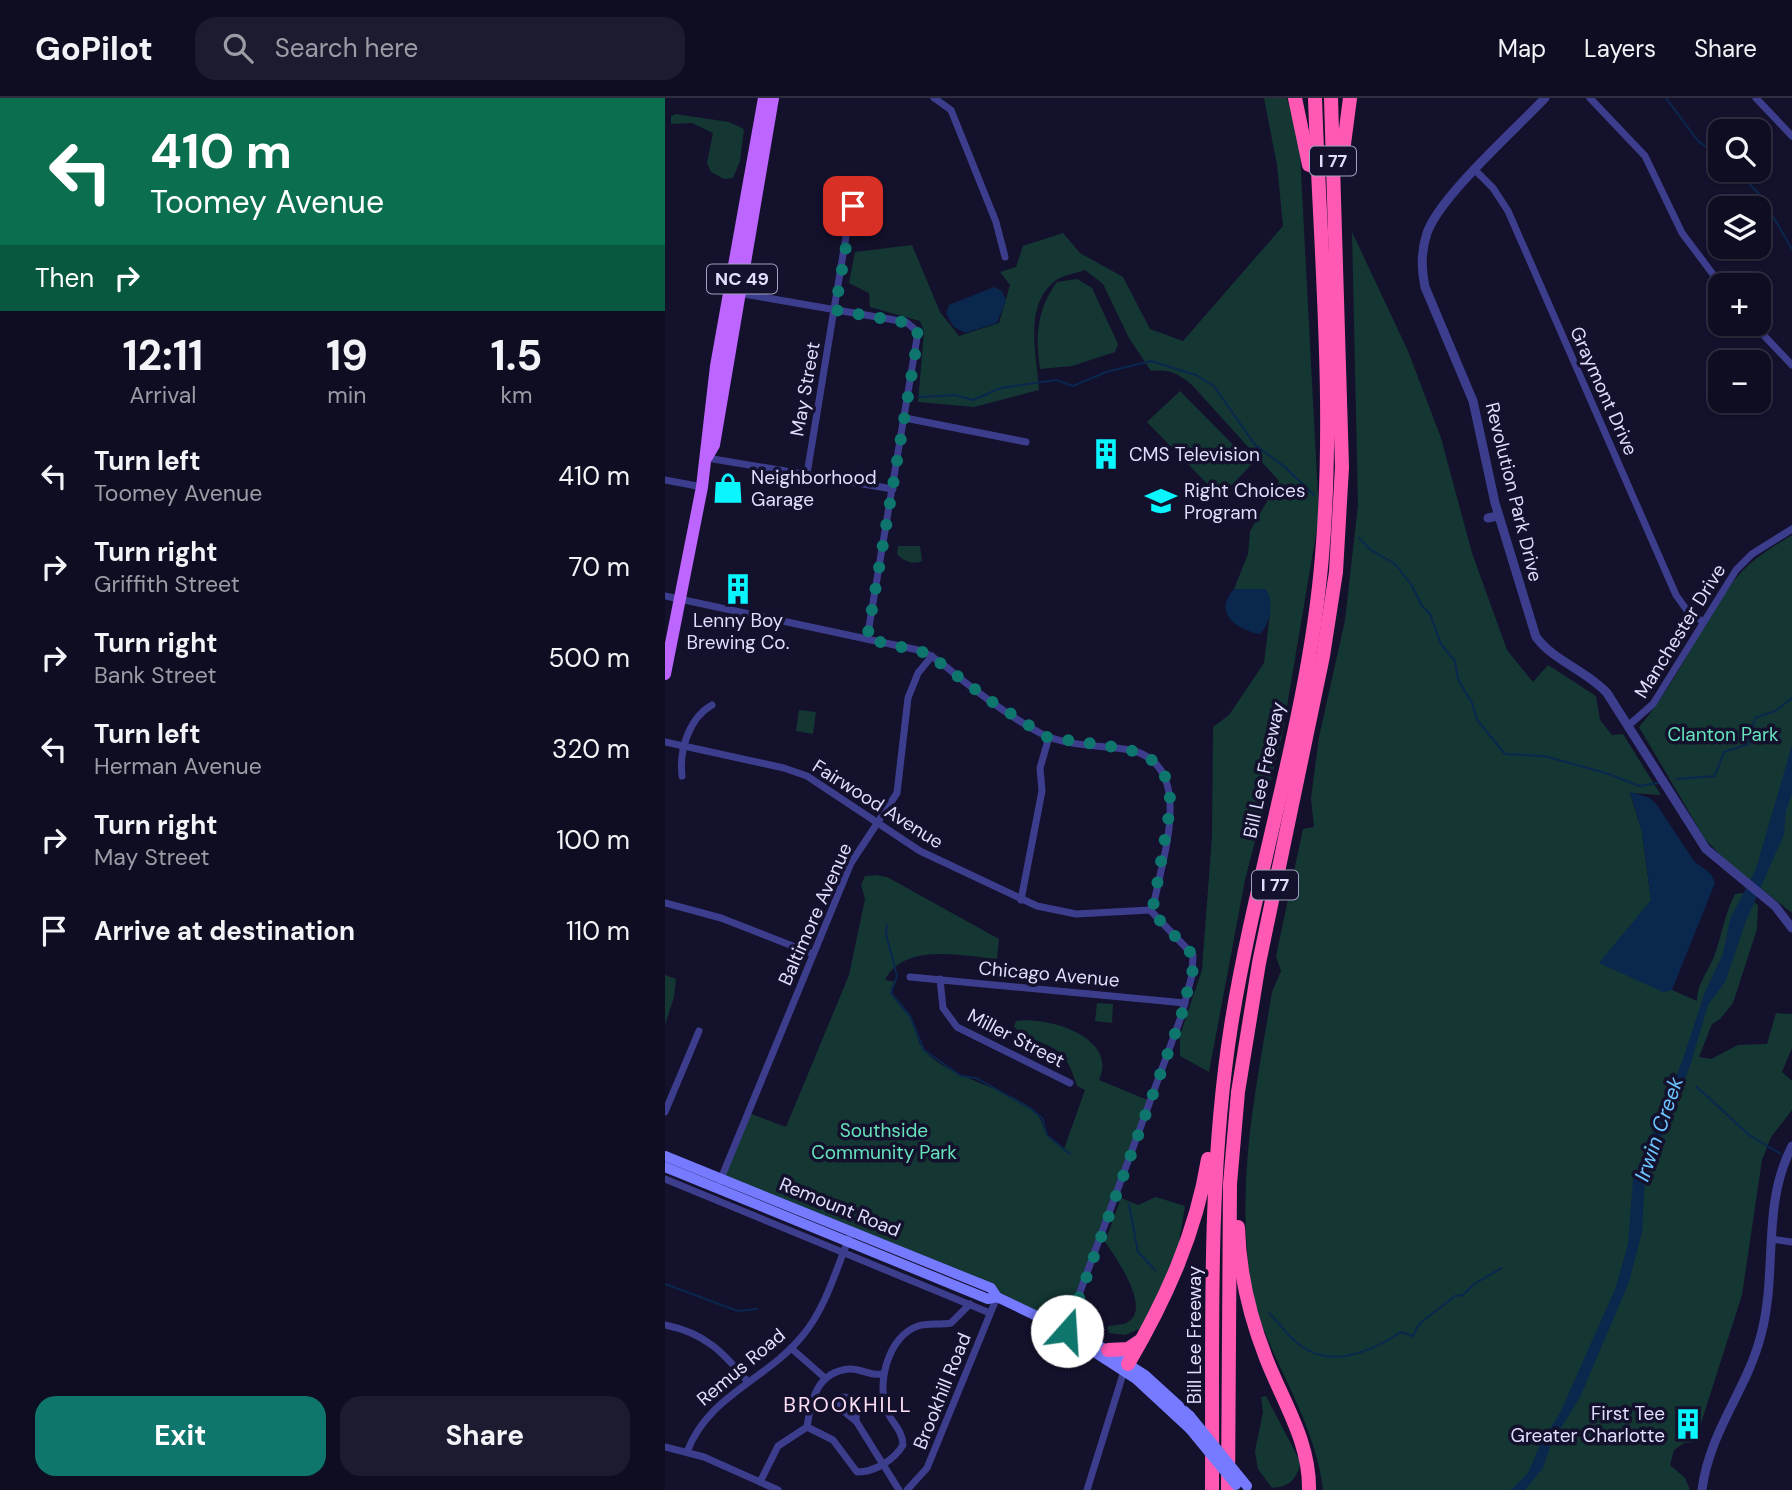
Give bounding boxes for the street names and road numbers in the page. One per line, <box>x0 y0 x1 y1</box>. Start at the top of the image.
road number: I 77 <box>1310 146 1356 176</box>
road number: NC 49 <box>707 264 777 294</box>
street label: Graymont Drive <box>1564 323 1644 459</box>
street label: May Street <box>784 340 826 438</box>
street label: Revolution Park Drive <box>1480 400 1548 584</box>
street label: Manchester Drive <box>1629 559 1731 703</box>
street label: Bill Lee Freeway <box>1237 699 1291 840</box>
street label: Fairwood Avenue <box>808 754 948 854</box>
street label: Baltimore Avenue <box>772 839 858 989</box>
road number: I 77 <box>1252 870 1298 900</box>
street label: Chicago Avenue <box>977 955 1121 993</box>
street label: Miller Street <box>963 1003 1069 1073</box>
street label: Remount Road <box>776 1171 904 1243</box>
street label: Bill Lee Freeway <box>1182 1265 1207 1404</box>
street label: Remus Road <box>692 1323 790 1411</box>
street label: Brookhill Road <box>907 1329 977 1453</box>

